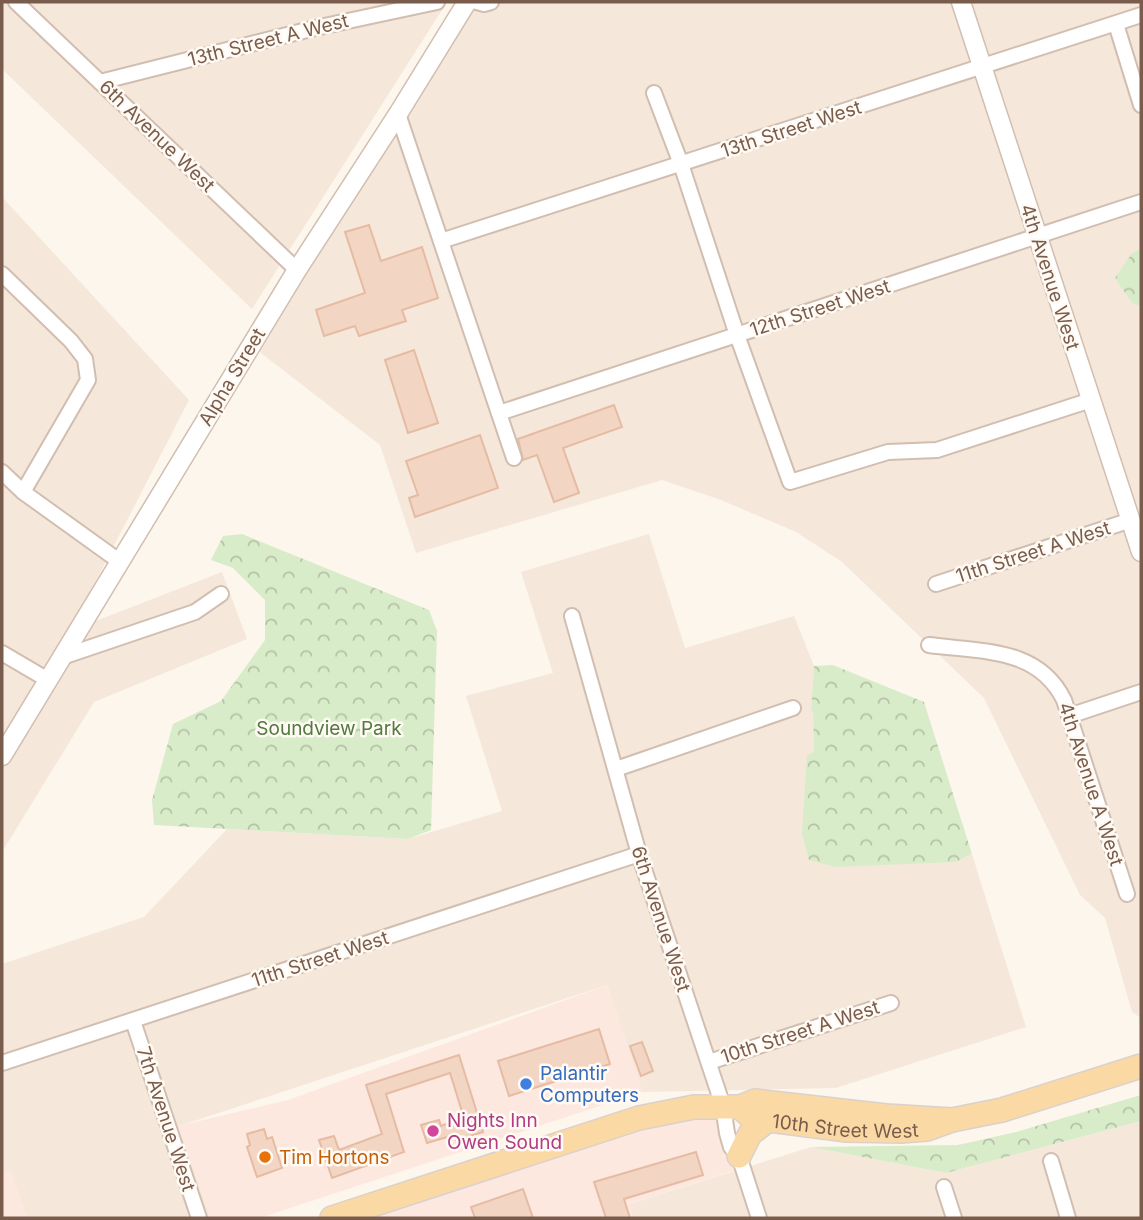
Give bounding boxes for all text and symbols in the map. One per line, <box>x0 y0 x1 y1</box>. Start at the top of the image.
street label: 13th Street A West <box>185 9 351 71</box>
street label: 6th Avenue West <box>94 75 220 197</box>
street label: 13th Street West <box>718 95 864 163</box>
street label: 4th Avenue West <box>1016 201 1084 353</box>
street label: 12th Street West <box>747 274 893 342</box>
street label: Alpha Street <box>194 324 270 430</box>
street label: 11th Street A West <box>953 516 1113 588</box>
street label: 4th Avenue A West <box>1054 699 1128 869</box>
park label: Soundview Park <box>256 717 402 740</box>
street label: 6th Avenue West <box>627 843 695 995</box>
street label: 11th Street West <box>249 926 391 992</box>
street label: 10th Street A West <box>718 996 882 1068</box>
street label: 7th Avenue West <box>132 1044 200 1194</box>
place label: Palantir Computers <box>540 1062 639 1107</box>
marker: Palantir Computers <box>518 1076 534 1092</box>
place label: Nights Inn Owen Sound <box>447 1109 562 1154</box>
street label: 10th Street West <box>771 1109 919 1143</box>
marker: Nights Inn Owen Sound <box>425 1123 441 1139</box>
place label: Tim Hortons <box>279 1146 390 1169</box>
marker: Tim Hortons <box>257 1149 273 1165</box>

